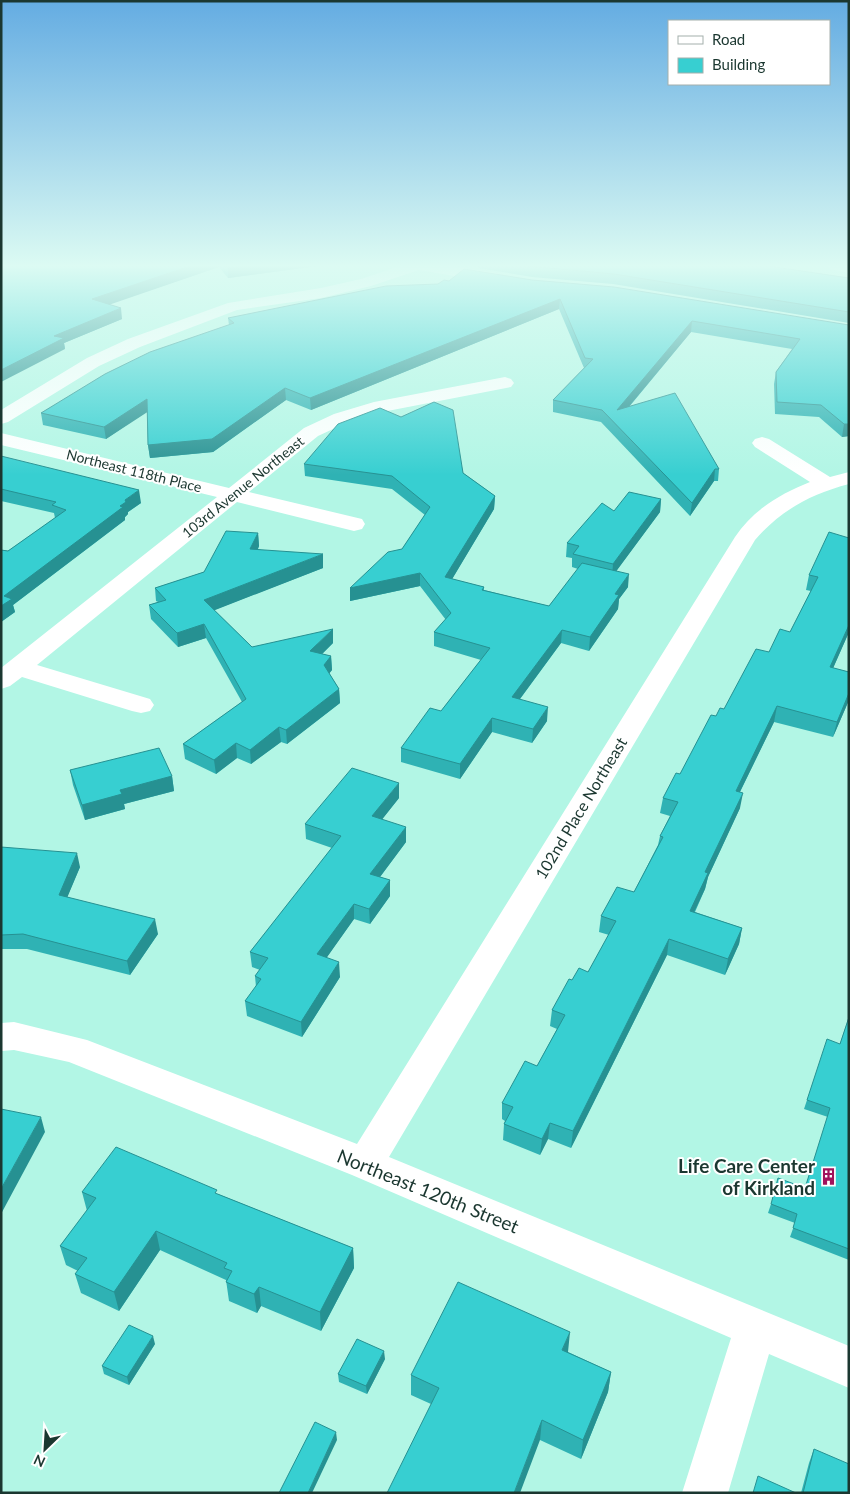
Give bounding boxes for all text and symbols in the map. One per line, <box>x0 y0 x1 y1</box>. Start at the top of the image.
legend <box>668 20 830 85</box>
text: Road <box>712 30 745 48</box>
text: Building <box>712 55 765 73</box>
street label: 103rd Avenue Northeast <box>178 432 307 541</box>
street label: Northeast 118th Place <box>65 445 203 496</box>
street label: 102nd Place Northeast <box>531 733 631 882</box>
street label: Northeast 120th Street <box>334 1144 523 1238</box>
place label: Life Care Center of Kirkland <box>678 1154 816 1199</box>
building icon: Life Care Center of Kirkland <box>819 1167 839 1187</box>
north arrow <box>20 1424 70 1474</box>
text: N <box>31 1451 48 1471</box>

